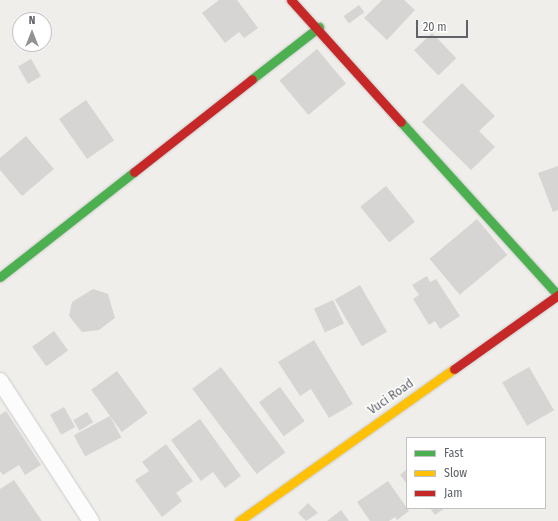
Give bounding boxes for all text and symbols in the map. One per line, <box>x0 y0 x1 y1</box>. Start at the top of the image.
north arrow <box>12 12 52 52</box>
scale bar <box>418 12 470 38</box>
text: N <box>29 14 35 27</box>
text: 20 m <box>423 20 447 34</box>
street label: Vuci Road <box>365 376 417 418</box>
legend <box>406 437 546 509</box>
text: Fast <box>444 446 463 460</box>
text: Slow <box>444 466 467 480</box>
text: Jam <box>444 486 462 500</box>

